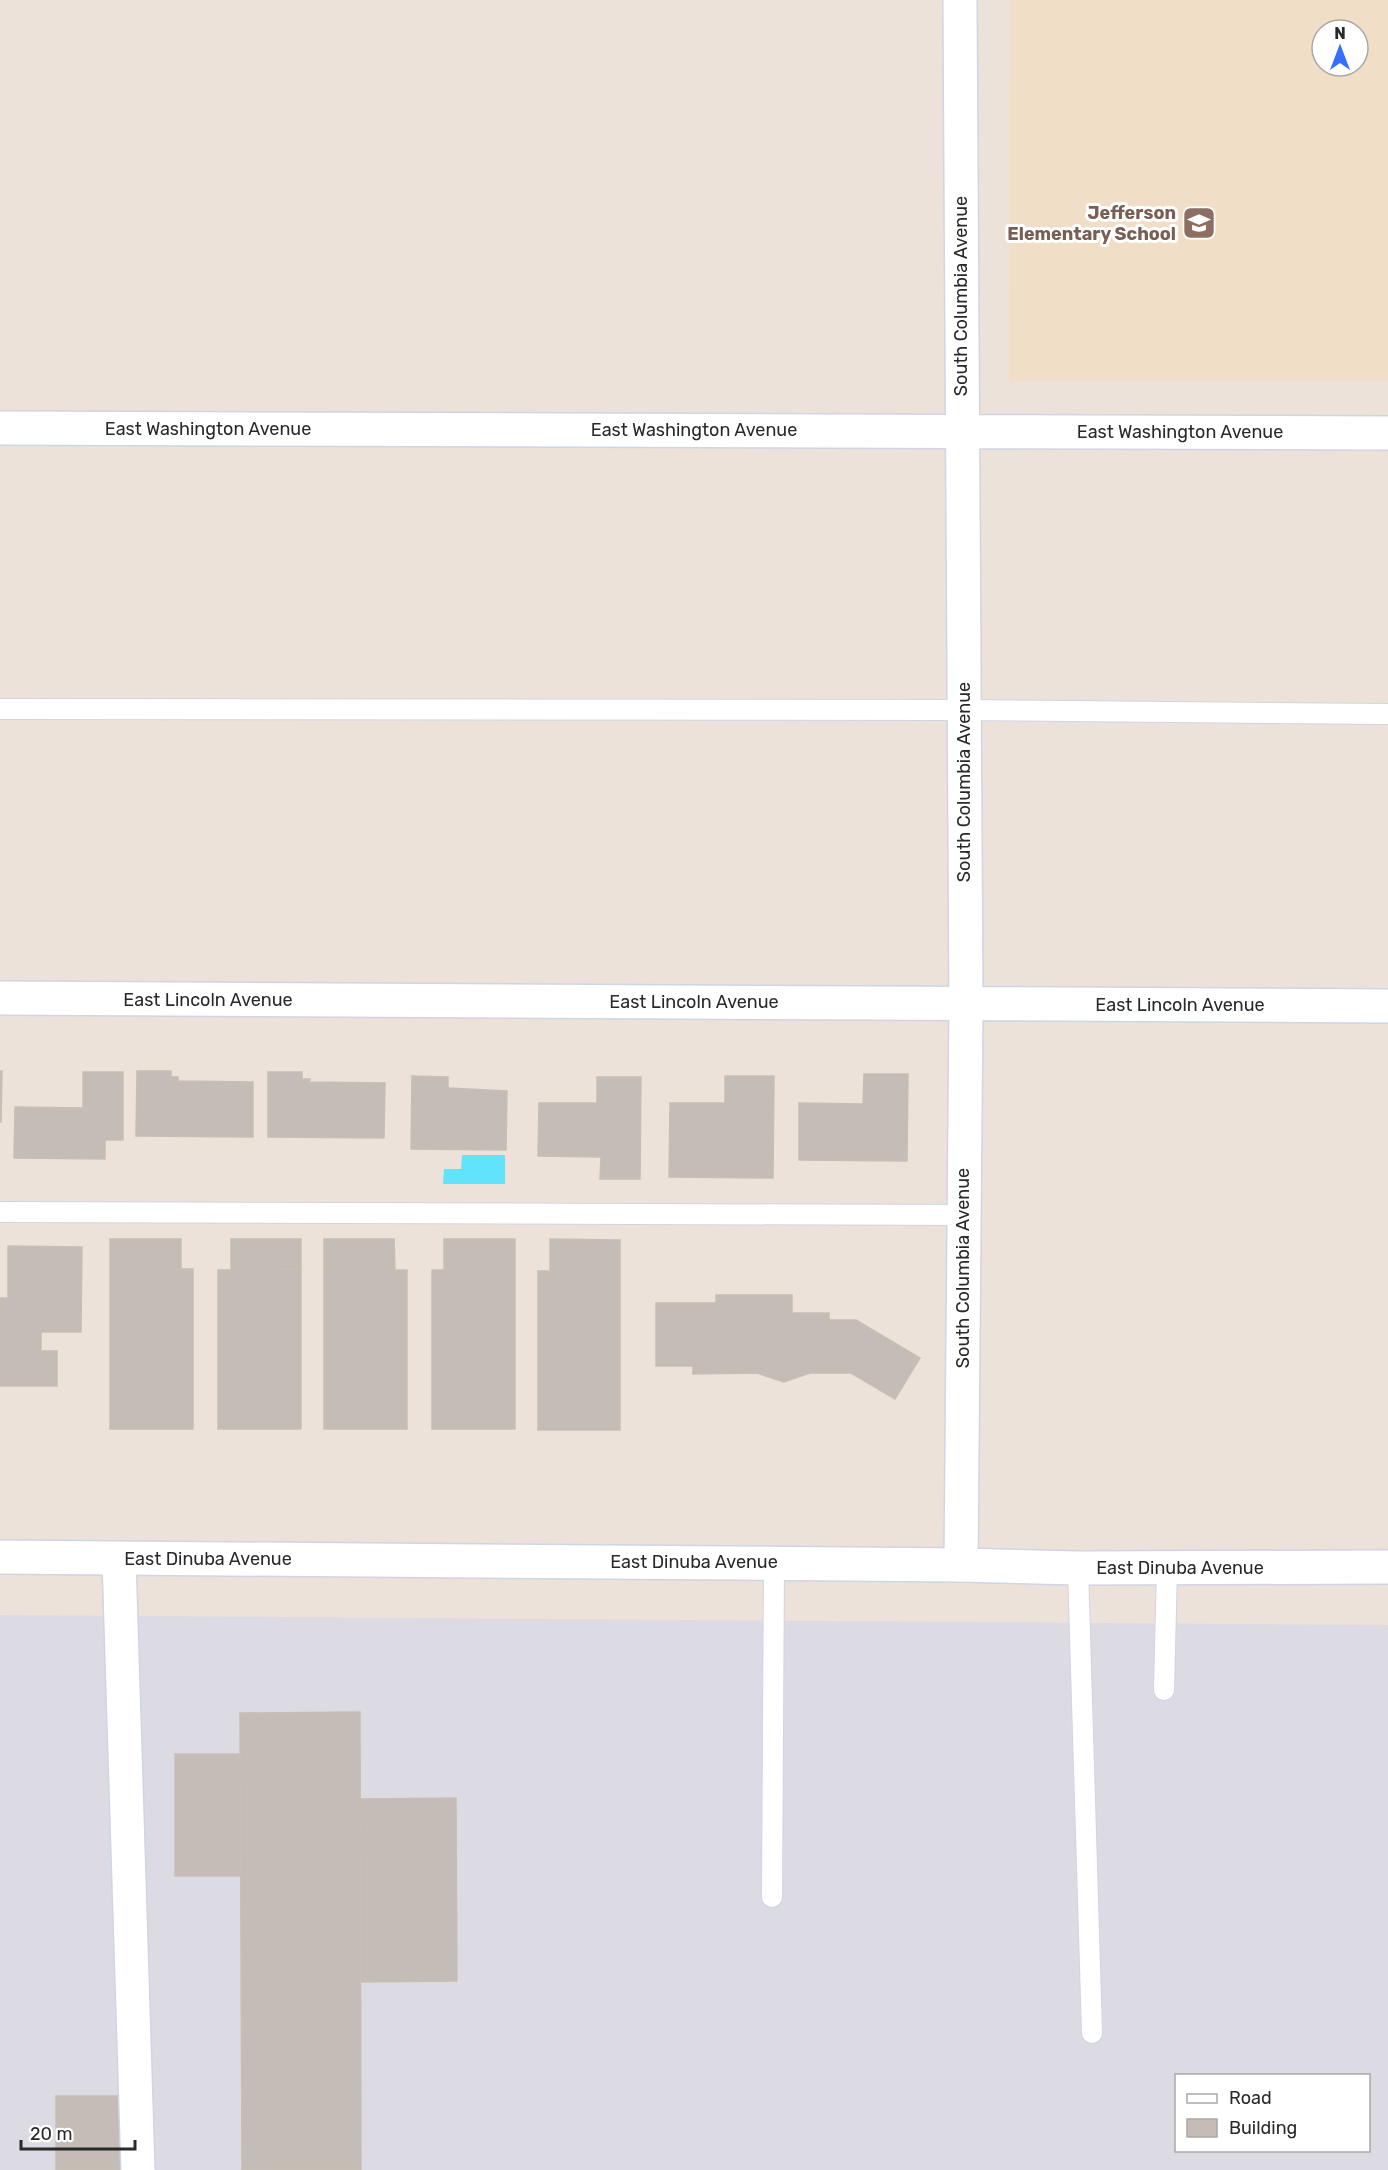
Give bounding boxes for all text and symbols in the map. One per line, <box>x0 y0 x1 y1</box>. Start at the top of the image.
north arrow <box>1310 18 1370 78</box>
text: N <box>1334 24 1346 43</box>
street label: South Columbia Avenue <box>950 196 972 396</box>
place label: Jefferson Elementary School <box>1007 202 1176 245</box>
school or university icon: Jefferson Elementary School <box>1181 205 1217 241</box>
street label: East Washington Avenue <box>105 418 311 440</box>
street label: East Washington Avenue <box>591 419 797 441</box>
street label: East Washington Avenue <box>1077 421 1283 443</box>
street label: South Columbia Avenue <box>953 682 975 882</box>
street label: East Lincoln Avenue <box>123 989 293 1011</box>
street label: East Lincoln Avenue <box>609 991 779 1013</box>
street label: East Lincoln Avenue <box>1095 994 1265 1016</box>
street label: South Columbia Avenue <box>952 1168 974 1368</box>
street label: East Dinuba Avenue <box>124 1548 292 1570</box>
street label: East Dinuba Avenue <box>610 1551 778 1573</box>
street label: East Dinuba Avenue <box>1096 1557 1264 1579</box>
legend <box>1175 2074 1370 2152</box>
text: Road <box>1229 2087 1272 2109</box>
scale bar <box>21 2113 135 2151</box>
text: Building <box>1229 2117 1297 2139</box>
text: 20 m <box>30 2123 72 2145</box>

